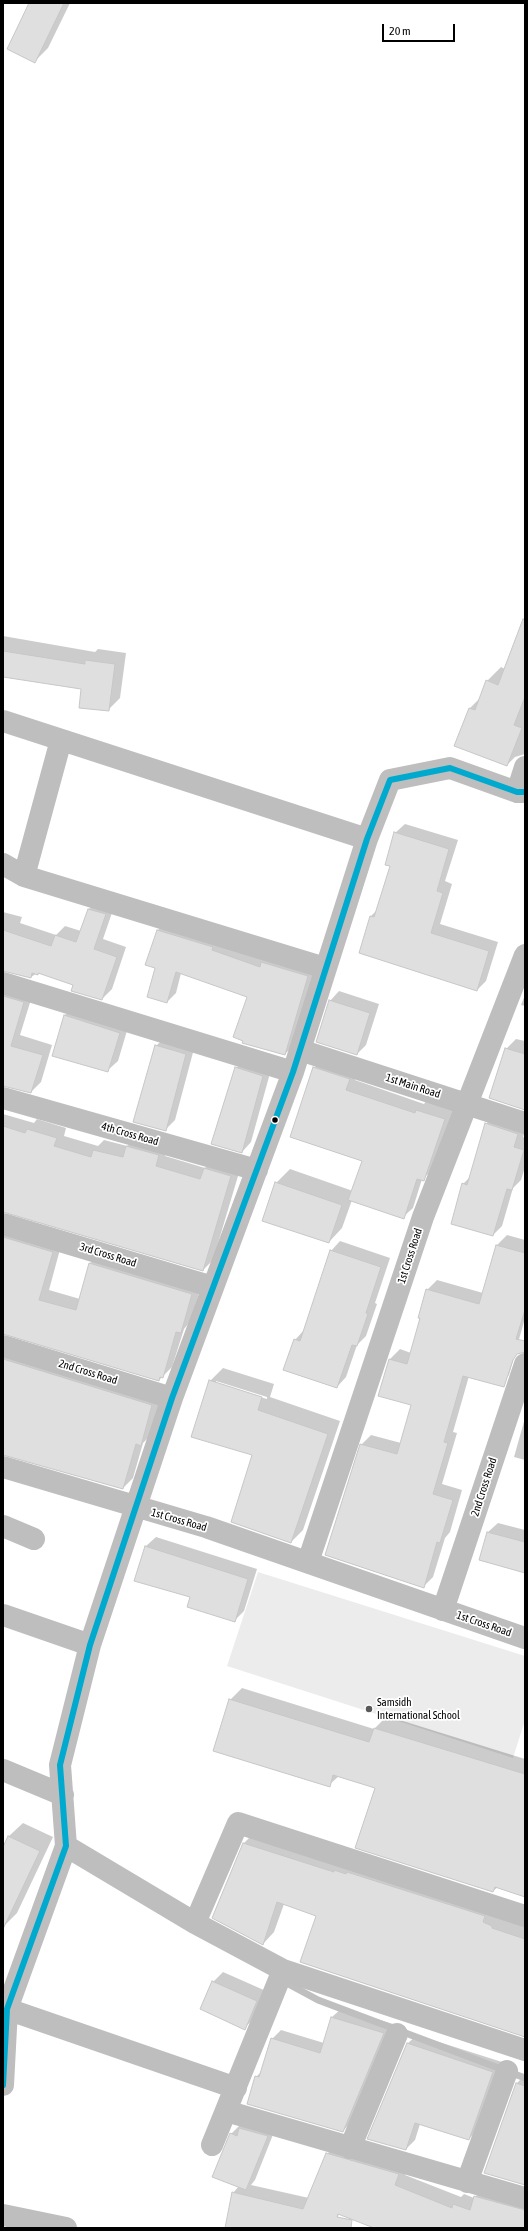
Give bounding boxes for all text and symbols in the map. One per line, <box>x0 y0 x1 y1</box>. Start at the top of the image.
scale bar <box>384 16 457 42</box>
text: 20 m <box>389 24 411 38</box>
street label: 1st Main Road <box>384 1071 442 1101</box>
unlabelled marker <box>270 1115 280 1125</box>
street label: 4th Cross Road <box>100 1120 160 1148</box>
street label: 1st Cross Road <box>395 1227 425 1285</box>
street label: 3rd Cross Road <box>78 1240 138 1270</box>
street label: 2nd Cross Road <box>57 1357 119 1387</box>
street label: 2nd Cross Road <box>468 1456 500 1518</box>
street label: 1st Cross Road <box>150 1506 208 1534</box>
street label: 1st Cross Road <box>455 1608 513 1640</box>
place label: Samsidh International School <box>377 1696 460 1722</box>
marker: Samsidh International School <box>364 1704 374 1714</box>

